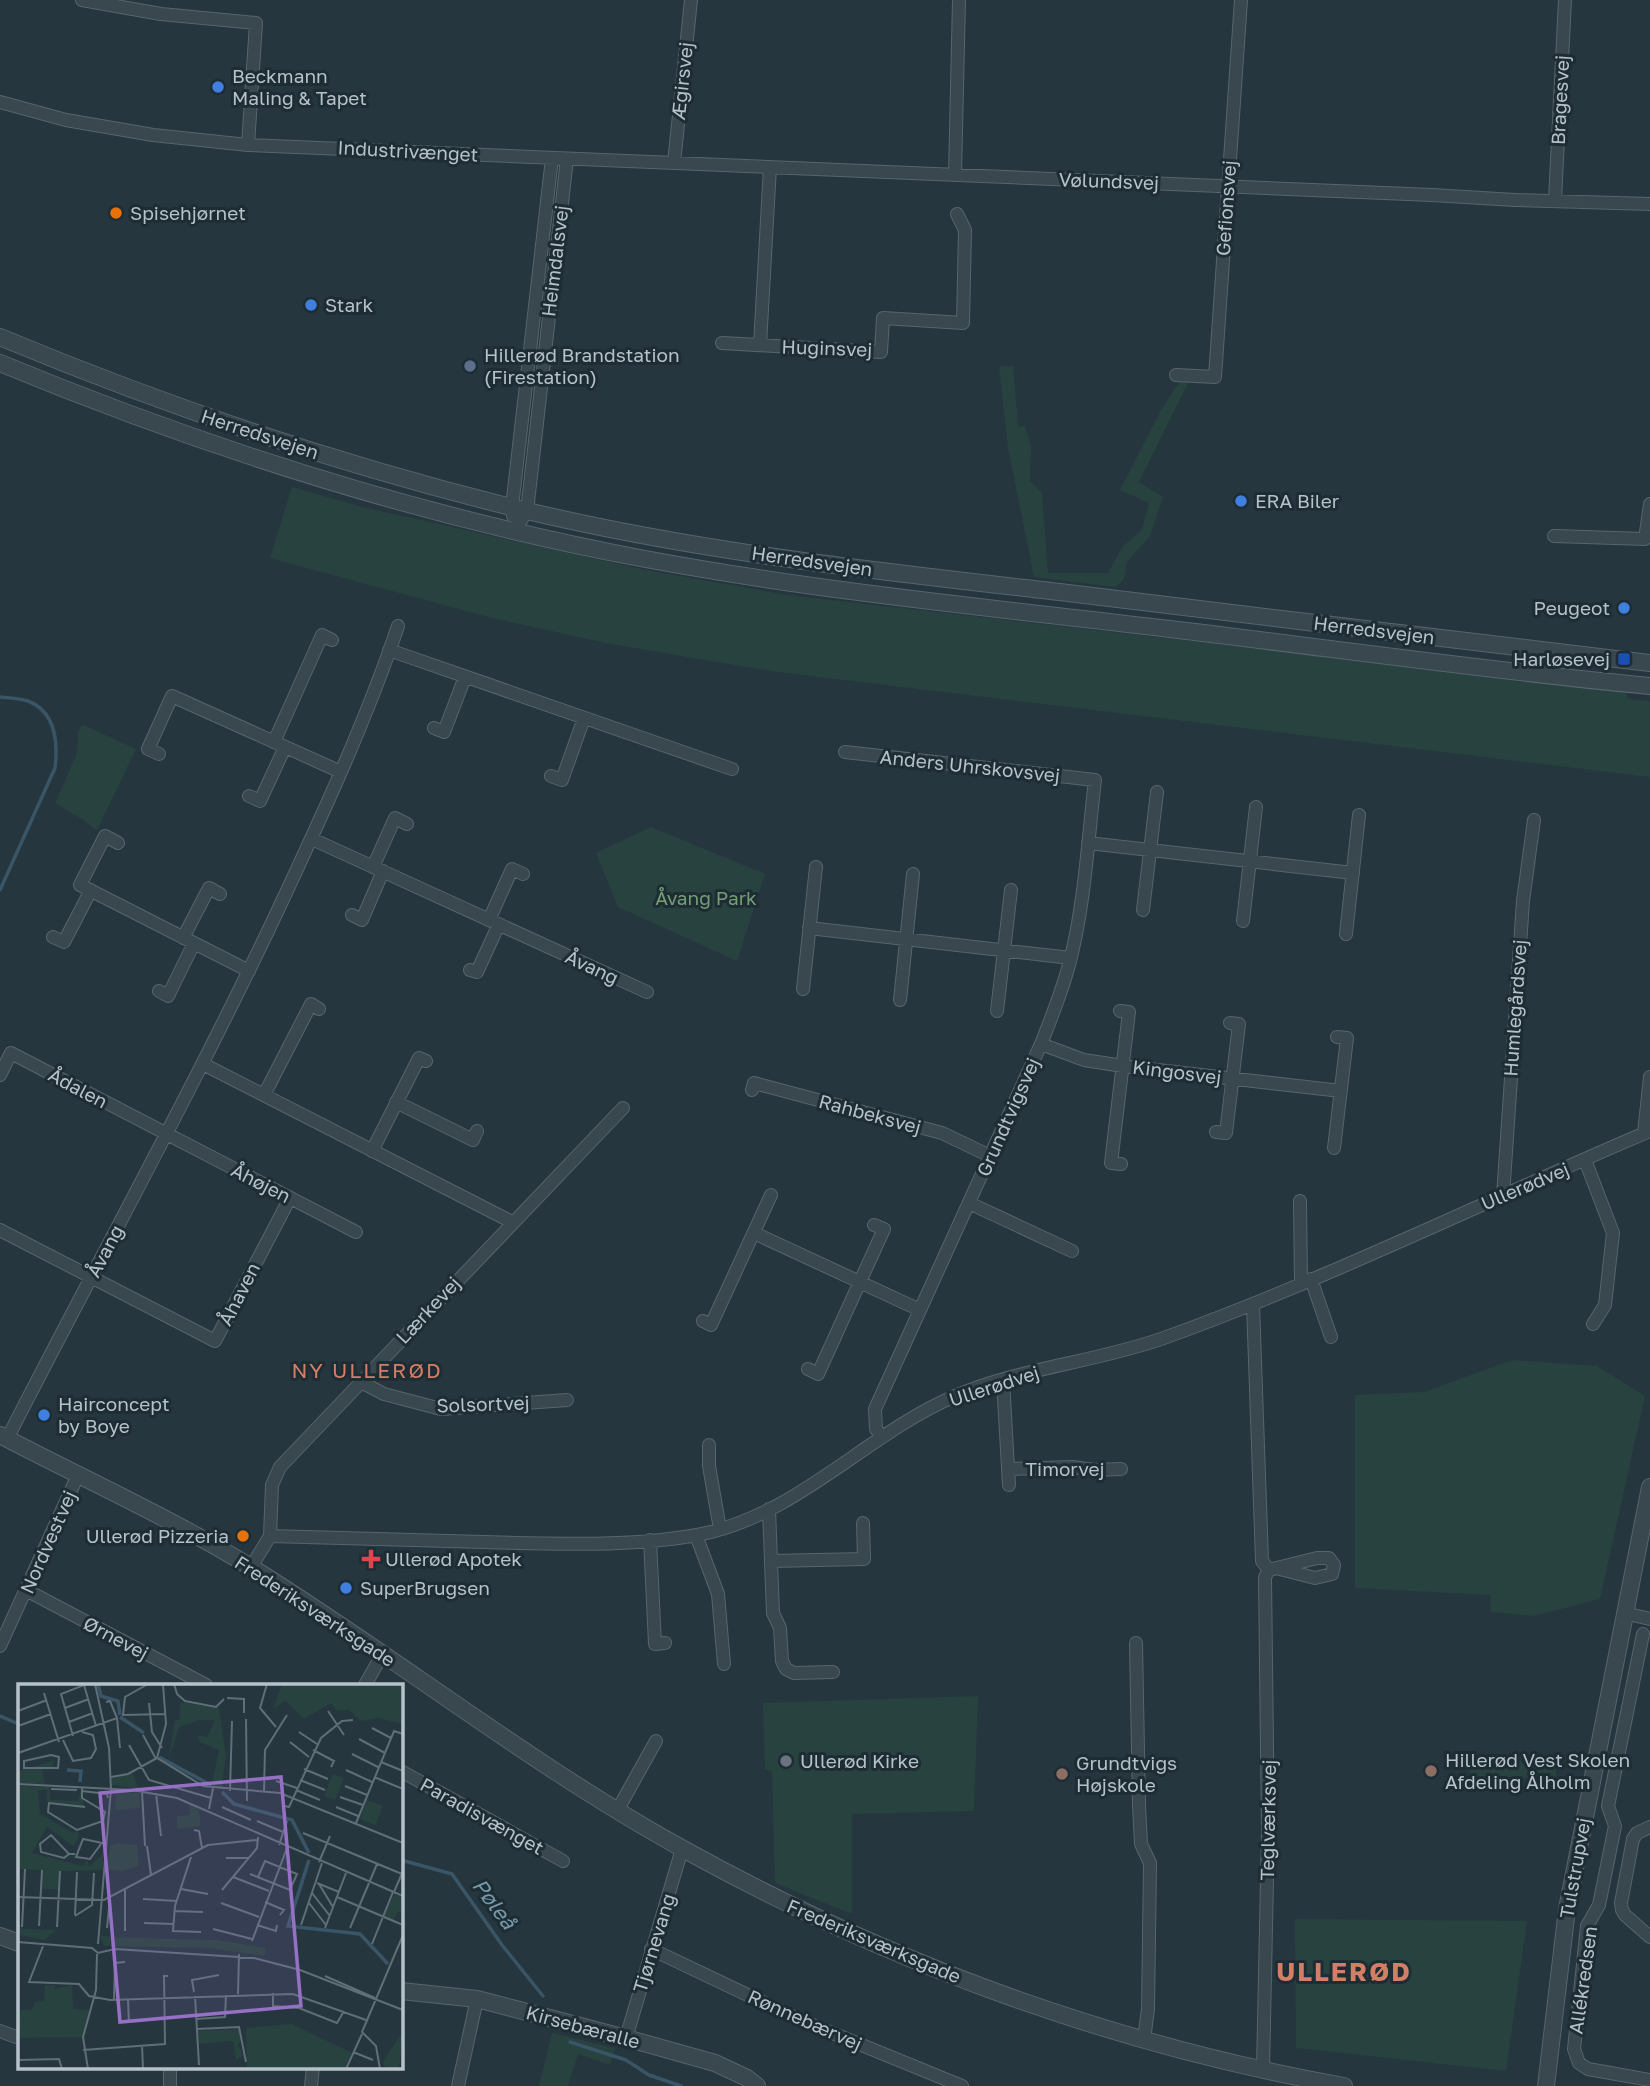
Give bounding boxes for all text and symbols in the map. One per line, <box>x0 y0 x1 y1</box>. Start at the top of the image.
street label: Ægirsvej <box>666 41 697 121</box>
street label: Bragesvej <box>1546 55 1573 145</box>
place label: Beckmann Maling & Tapet <box>232 64 367 109</box>
marker: Beckmann Maling & Tapet <box>210 79 226 95</box>
street label: Industrivænget <box>337 135 479 166</box>
street label: Gefionsvej <box>1211 159 1240 257</box>
street label: Vølundsvej <box>1058 167 1160 194</box>
place label: Spisehjørnet <box>130 201 246 224</box>
street label: Heimdalsvej <box>536 204 573 318</box>
marker: Spisehjørnet <box>108 205 124 221</box>
place label: Stark <box>325 293 374 316</box>
marker: Stark <box>303 297 319 313</box>
street label: Huginsvej <box>781 334 873 361</box>
place label: Hillerød Brandstation (Firestation) <box>484 343 680 388</box>
marker: Hillerød Brandstation (Firestation) <box>462 358 478 374</box>
street label: Herredsvejen <box>199 404 322 463</box>
place label: ERA Biler <box>1255 489 1340 512</box>
marker: ERA Biler <box>1233 493 1249 509</box>
street label: Herredsvejen <box>750 541 874 580</box>
place label: Peugeot <box>1534 596 1610 619</box>
marker: Peugeot <box>1616 600 1632 616</box>
street label: Herredsvejen <box>1312 611 1436 648</box>
place label: Harløsevej <box>1513 647 1610 670</box>
marker: Harløsevej <box>1616 651 1632 667</box>
street label: Anders Uhrskovsvej <box>879 745 1061 786</box>
park label: Åvang Park <box>655 886 757 909</box>
street label: Humlegårdsvej <box>1498 939 1531 1077</box>
street label: Åvang <box>562 944 622 989</box>
street label: Grundtvigsvej <box>971 1054 1044 1180</box>
street label: Kingosvej <box>1131 1055 1223 1088</box>
street label: Ådalen <box>45 1062 112 1113</box>
street label: Rahbeksvej <box>816 1089 924 1138</box>
street label: Ullerødvej <box>1477 1157 1572 1214</box>
street label: Åhøjen <box>228 1158 295 1207</box>
street label: Åvang <box>81 1221 128 1281</box>
street label: Åhaven <box>213 1258 264 1329</box>
street label: Lærkevej <box>391 1271 465 1348</box>
district label: NY ULLERØD <box>291 1357 443 1383</box>
street label: Ullerødvej <box>946 1360 1042 1411</box>
street label: Solsortvej <box>436 1390 530 1417</box>
place label: Hairconcept by Boye <box>58 1392 170 1437</box>
marker: Hairconcept by Boye <box>36 1407 52 1423</box>
street label: Timorvej <box>1025 1457 1105 1480</box>
street label: Nordvestvej <box>15 1487 81 1597</box>
place label: Ullerød Pizzeria <box>86 1524 229 1547</box>
marker: Ullerød Pizzeria <box>235 1528 251 1544</box>
place label: Ullerød Apotek <box>385 1547 522 1570</box>
street label: Frederiksværksgade <box>231 1550 400 1671</box>
marker: Ullerød Apotek <box>363 1551 379 1567</box>
place label: SuperBrugsen <box>360 1576 490 1599</box>
marker: SuperBrugsen <box>338 1580 354 1596</box>
street label: Ørnevej <box>80 1611 153 1664</box>
inset map <box>18 1684 402 2068</box>
place label: Hillerød Vest Skolen Afdeling Ålholm <box>1445 1748 1630 1793</box>
place label: Ullerød Kirke <box>800 1749 919 1772</box>
place label: Grundtvigs Højskole <box>1076 1751 1177 1796</box>
marker: Ullerød Kirke <box>778 1753 794 1769</box>
street label: Teglværksvej <box>1255 1759 1280 1881</box>
marker: Hillerød Vest Skolen Afdeling Ålholm <box>1423 1763 1439 1779</box>
marker: Grundtvigs Højskole <box>1054 1766 1070 1782</box>
street label: Paradisvænget <box>416 1772 548 1859</box>
street label: Tulstrupvej <box>1554 1816 1595 1920</box>
water label: Pøleå <box>467 1873 523 1935</box>
street label: Tjørnevang <box>628 1891 679 1995</box>
street label: Frederiksværksgade <box>784 1893 965 1988</box>
street label: Allékredsen <box>1564 1924 1601 2035</box>
district label: ULLERØD <box>1276 1956 1412 1987</box>
street label: Rønnebærvej <box>745 1984 866 2055</box>
street label: Kirsebæralle <box>524 2000 643 2053</box>

